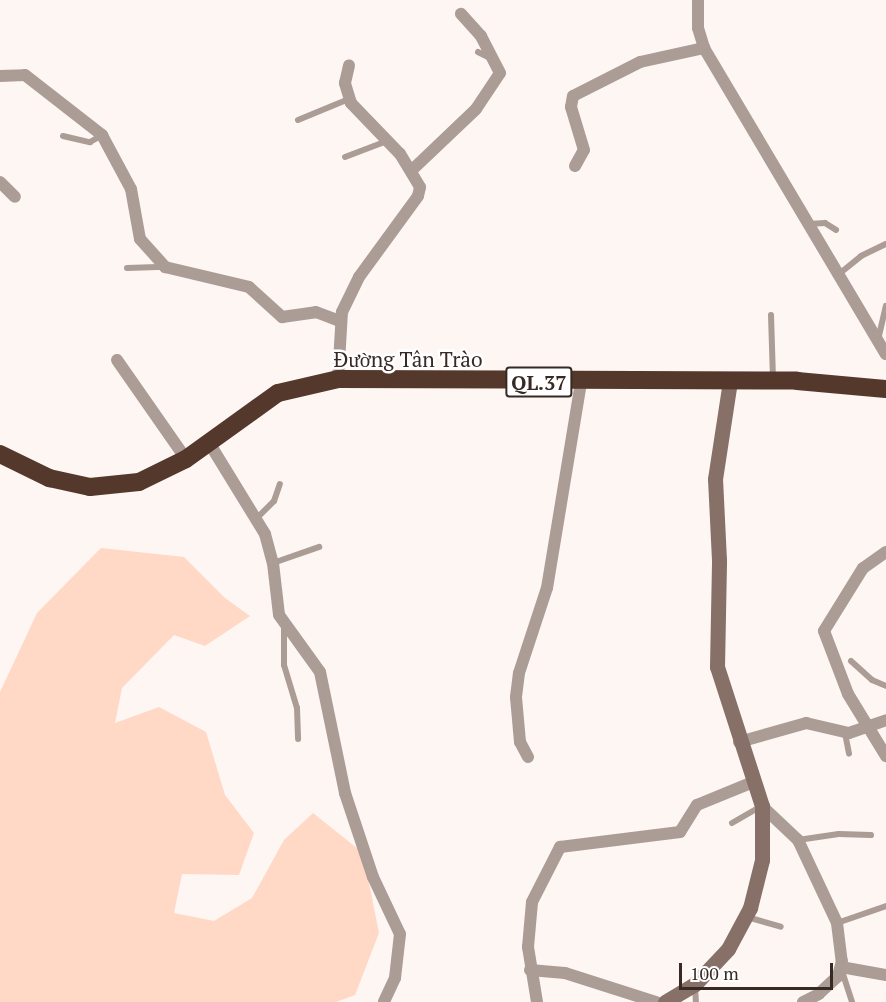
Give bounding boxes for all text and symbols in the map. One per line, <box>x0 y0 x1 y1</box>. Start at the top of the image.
street label: Đường Tân Trào <box>333 346 483 372</box>
road number: QL.37 <box>504 365 574 399</box>
scale bar <box>682 951 836 989</box>
text: 100 m <box>690 961 739 985</box>

